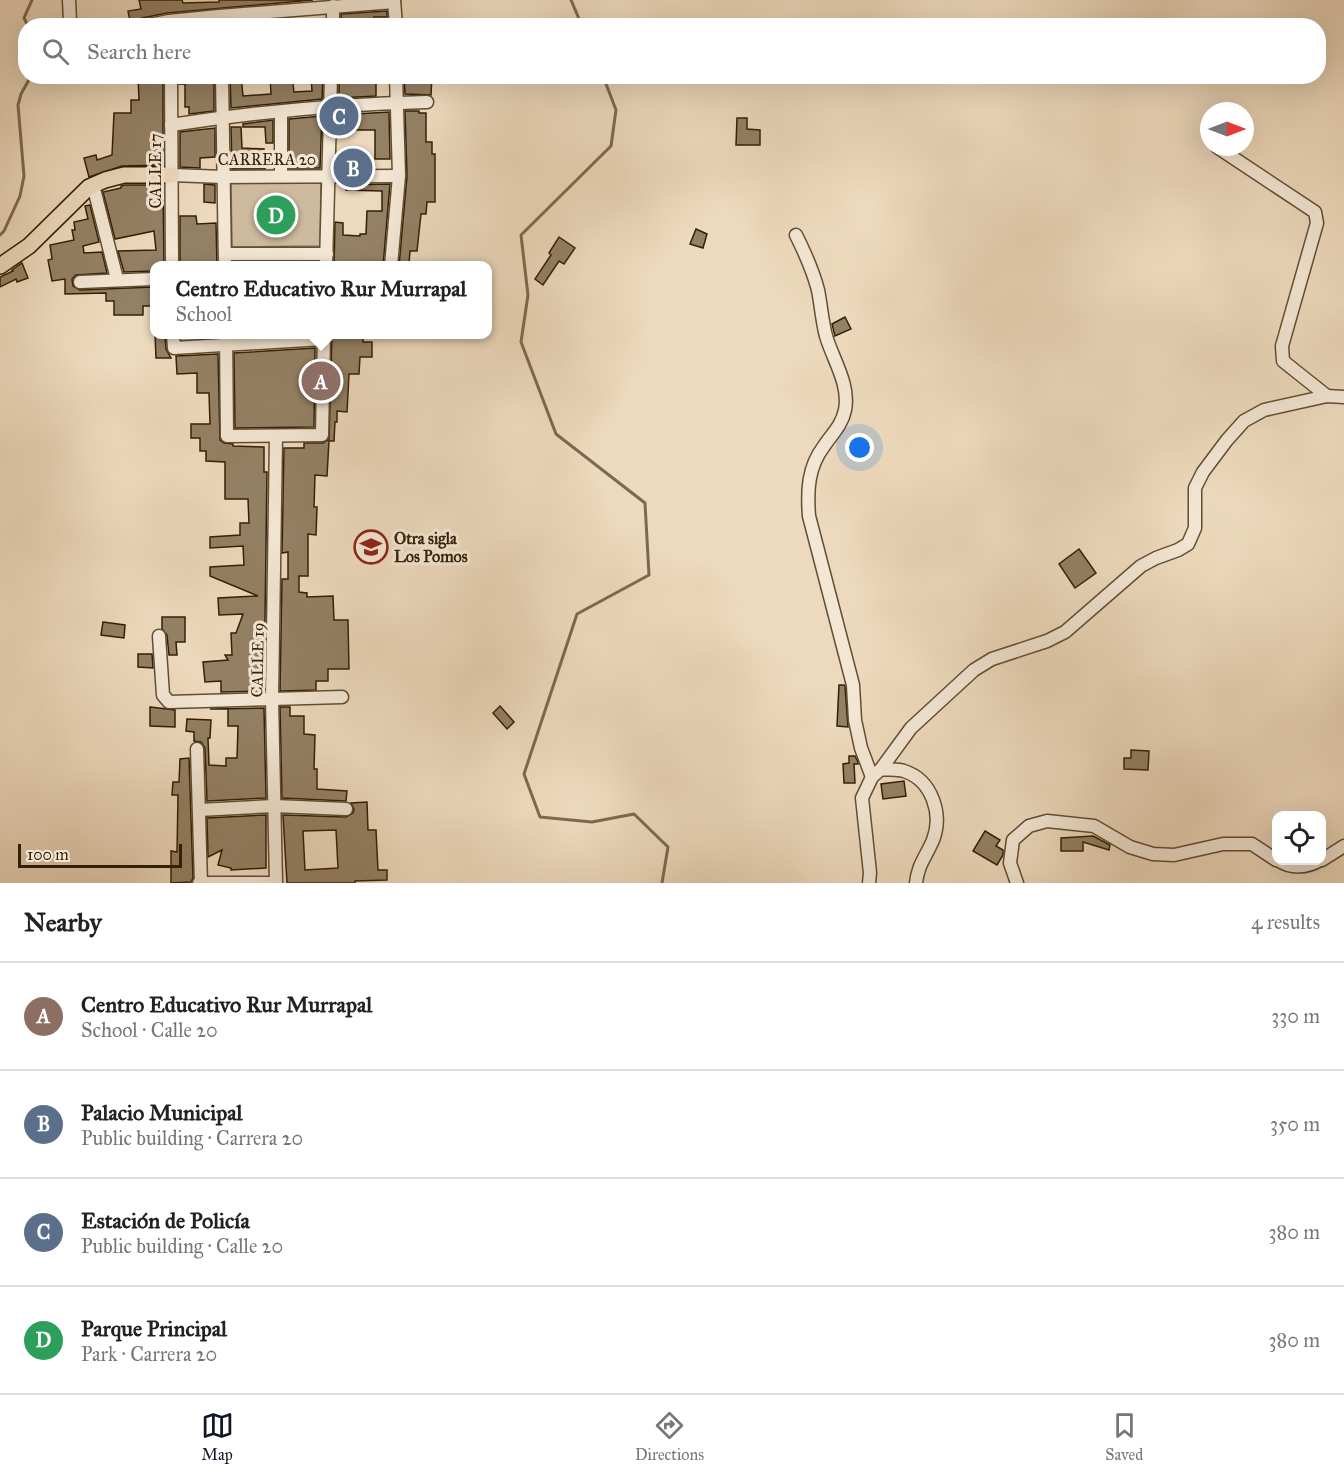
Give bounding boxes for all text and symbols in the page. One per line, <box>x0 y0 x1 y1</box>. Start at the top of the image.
search box <box>18 18 1326 84</box>
icon: search <box>39 35 72 68</box>
text: Search here <box>87 38 191 65</box>
pin: C <box>320 94 358 138</box>
north arrow <box>1200 102 1254 156</box>
street label: CALLE 17 <box>146 133 165 209</box>
pin: B <box>334 146 372 190</box>
street label: CARRERA 20 <box>218 150 316 169</box>
pin: D <box>256 192 296 238</box>
popup <box>150 261 492 339</box>
text: Centro Educativo Rur Murrapal <box>175 275 467 302</box>
text: School <box>175 302 232 326</box>
pin: A <box>302 358 340 404</box>
your location <box>845 433 874 462</box>
school or university icon: Otra sigla Los Pomos <box>353 529 389 565</box>
place label: Otra sigla Los Pomos <box>394 529 468 566</box>
street label: CALLE 19 <box>247 622 268 698</box>
map controls <box>1272 811 1326 865</box>
button: locate <box>1272 811 1326 865</box>
scale bar <box>18 841 182 868</box>
text: 100 m <box>27 845 69 864</box>
text: Nearby <box>24 906 102 938</box>
text: 4 results <box>1251 910 1320 934</box>
text: Centro Educativo Rur Murrapal <box>81 991 372 1018</box>
text: A <box>37 1004 50 1028</box>
text: 330 m <box>1271 1004 1320 1028</box>
text: School · Calle 20 <box>81 1018 218 1042</box>
text: Palacio Municipal <box>81 1099 243 1126</box>
text: B <box>37 1112 50 1136</box>
text: 350 m <box>1270 1112 1320 1136</box>
text: Public building · Carrera 20 <box>81 1126 303 1150</box>
text: Estación de Policía <box>81 1207 250 1234</box>
text: C <box>37 1220 50 1244</box>
text: 380 m <box>1269 1220 1320 1244</box>
text: Public building · Calle 20 <box>81 1234 283 1258</box>
text: Parque Principal <box>81 1315 227 1342</box>
text: D <box>36 1328 51 1352</box>
text: 380 m <box>1269 1328 1320 1352</box>
text: Park · Carrera 20 <box>81 1342 217 1366</box>
tab: Map <box>201 1409 234 1464</box>
tab: Directions <box>635 1409 704 1464</box>
tab: Saved <box>1105 1409 1143 1464</box>

